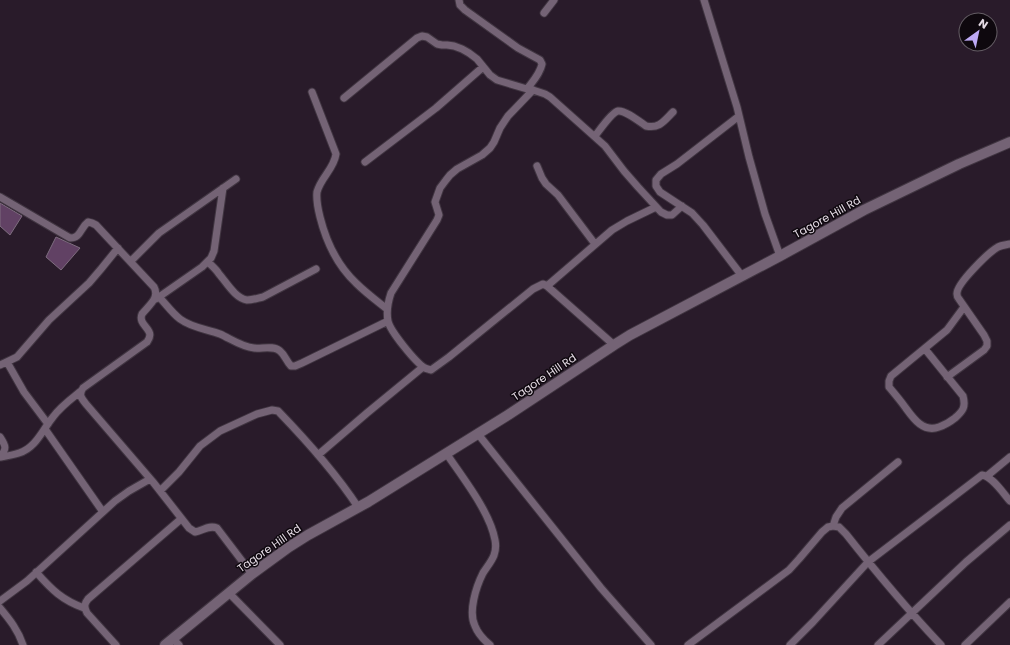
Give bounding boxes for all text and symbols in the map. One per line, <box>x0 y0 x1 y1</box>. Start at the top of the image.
north arrow <box>958 12 998 52</box>
text: N <box>976 15 991 33</box>
street label: Tagore Hill Rd <box>791 192 863 242</box>
street label: Tagore Hill Rd <box>509 350 579 404</box>
street label: Tagore Hill Rd <box>234 520 304 576</box>

